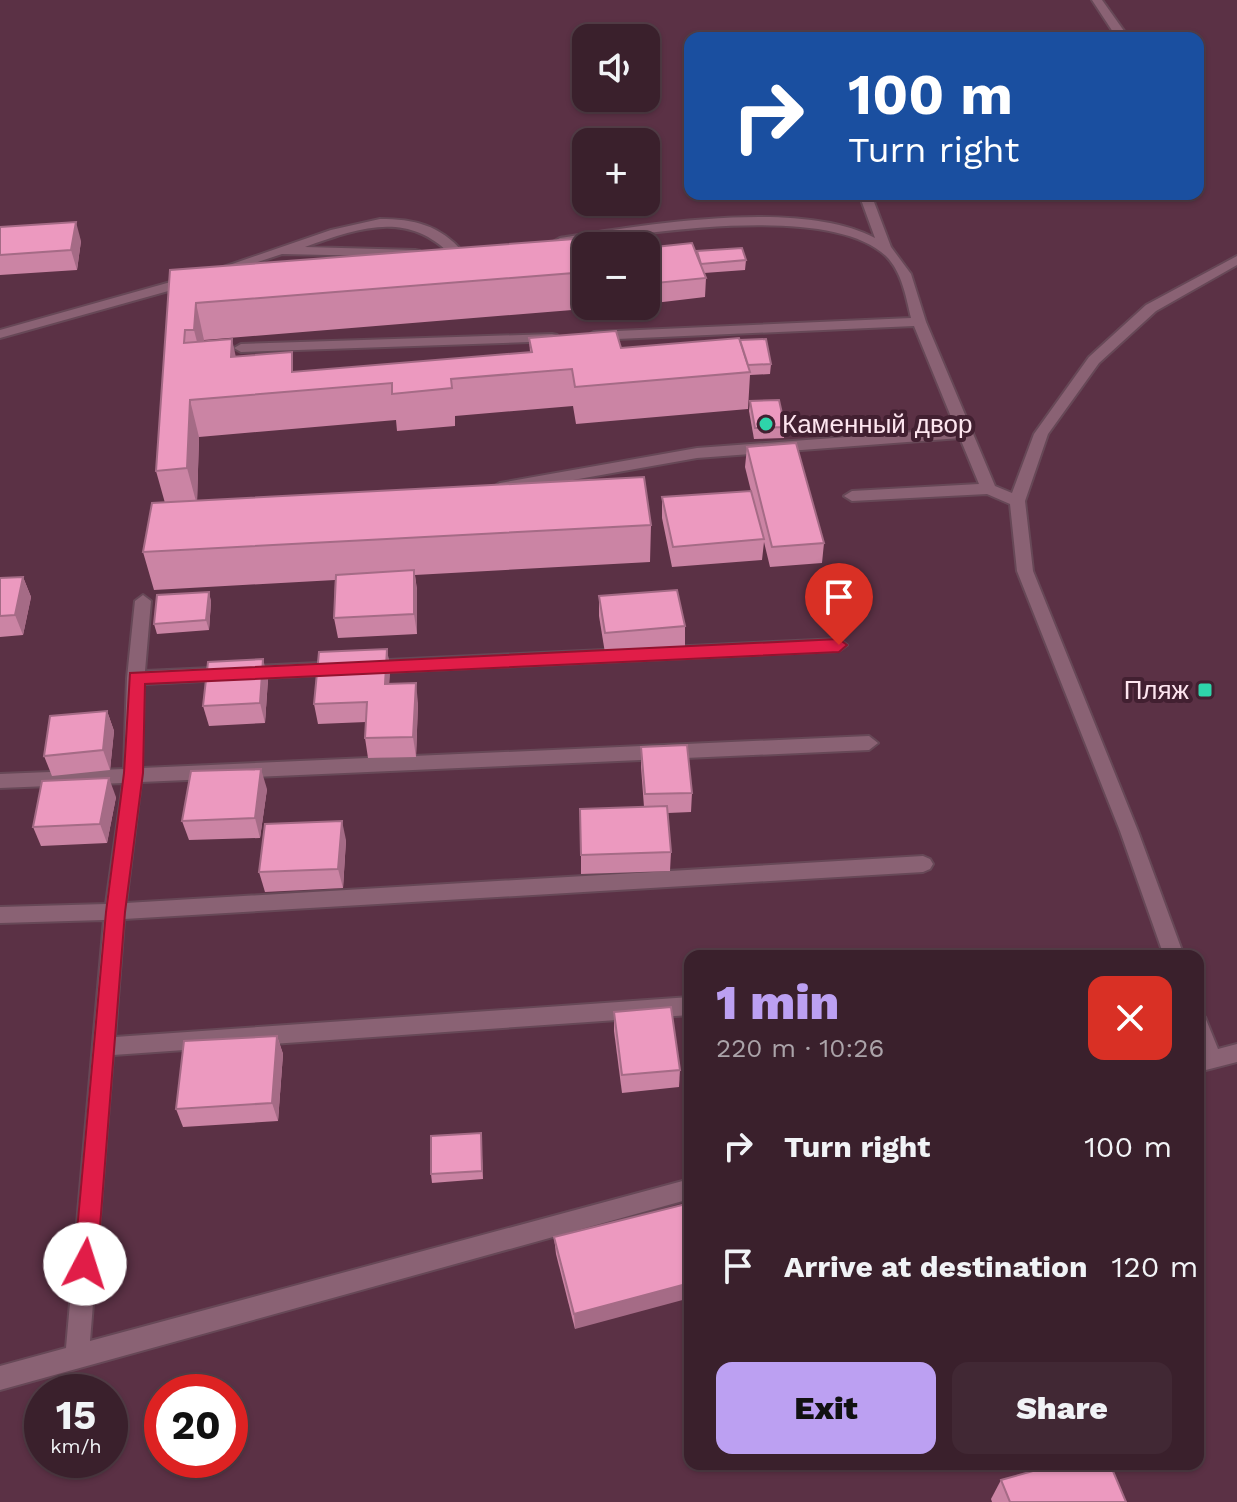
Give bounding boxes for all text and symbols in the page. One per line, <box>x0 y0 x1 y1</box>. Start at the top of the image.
map controls <box>572 24 660 320</box>
button: sound <box>572 24 660 112</box>
text: 100 m <box>848 62 1013 128</box>
icon: right <box>716 64 820 168</box>
button: + <box>572 128 660 216</box>
text: Turn right <box>848 129 1019 171</box>
button: − <box>572 232 660 320</box>
place label: Каменный двор <box>782 409 972 439</box>
marker: Каменный двор <box>757 415 775 433</box>
pin <box>805 563 873 645</box>
icon: arrive <box>817 575 861 619</box>
place label: Пляж <box>1124 675 1190 705</box>
marker: Пляж <box>1196 681 1214 699</box>
text: 1 min <box>716 974 839 1031</box>
button: close <box>1088 976 1172 1060</box>
text: 220 m · 10:26 <box>716 1033 884 1063</box>
icon: right <box>716 1124 760 1168</box>
text: Turn right <box>784 1129 930 1164</box>
text: 100 m <box>1084 1129 1172 1164</box>
position arrow <box>43 1222 127 1306</box>
icon: arrive <box>716 1244 760 1288</box>
text: Arrive at destination <box>784 1249 1088 1284</box>
text: 120 m <box>1112 1249 1198 1284</box>
button: Exit <box>716 1362 936 1454</box>
button: Share <box>952 1362 1172 1454</box>
speed limit sign: 20 <box>144 1374 248 1478</box>
text: 15 <box>56 1392 96 1439</box>
text: km/h <box>50 1434 102 1458</box>

